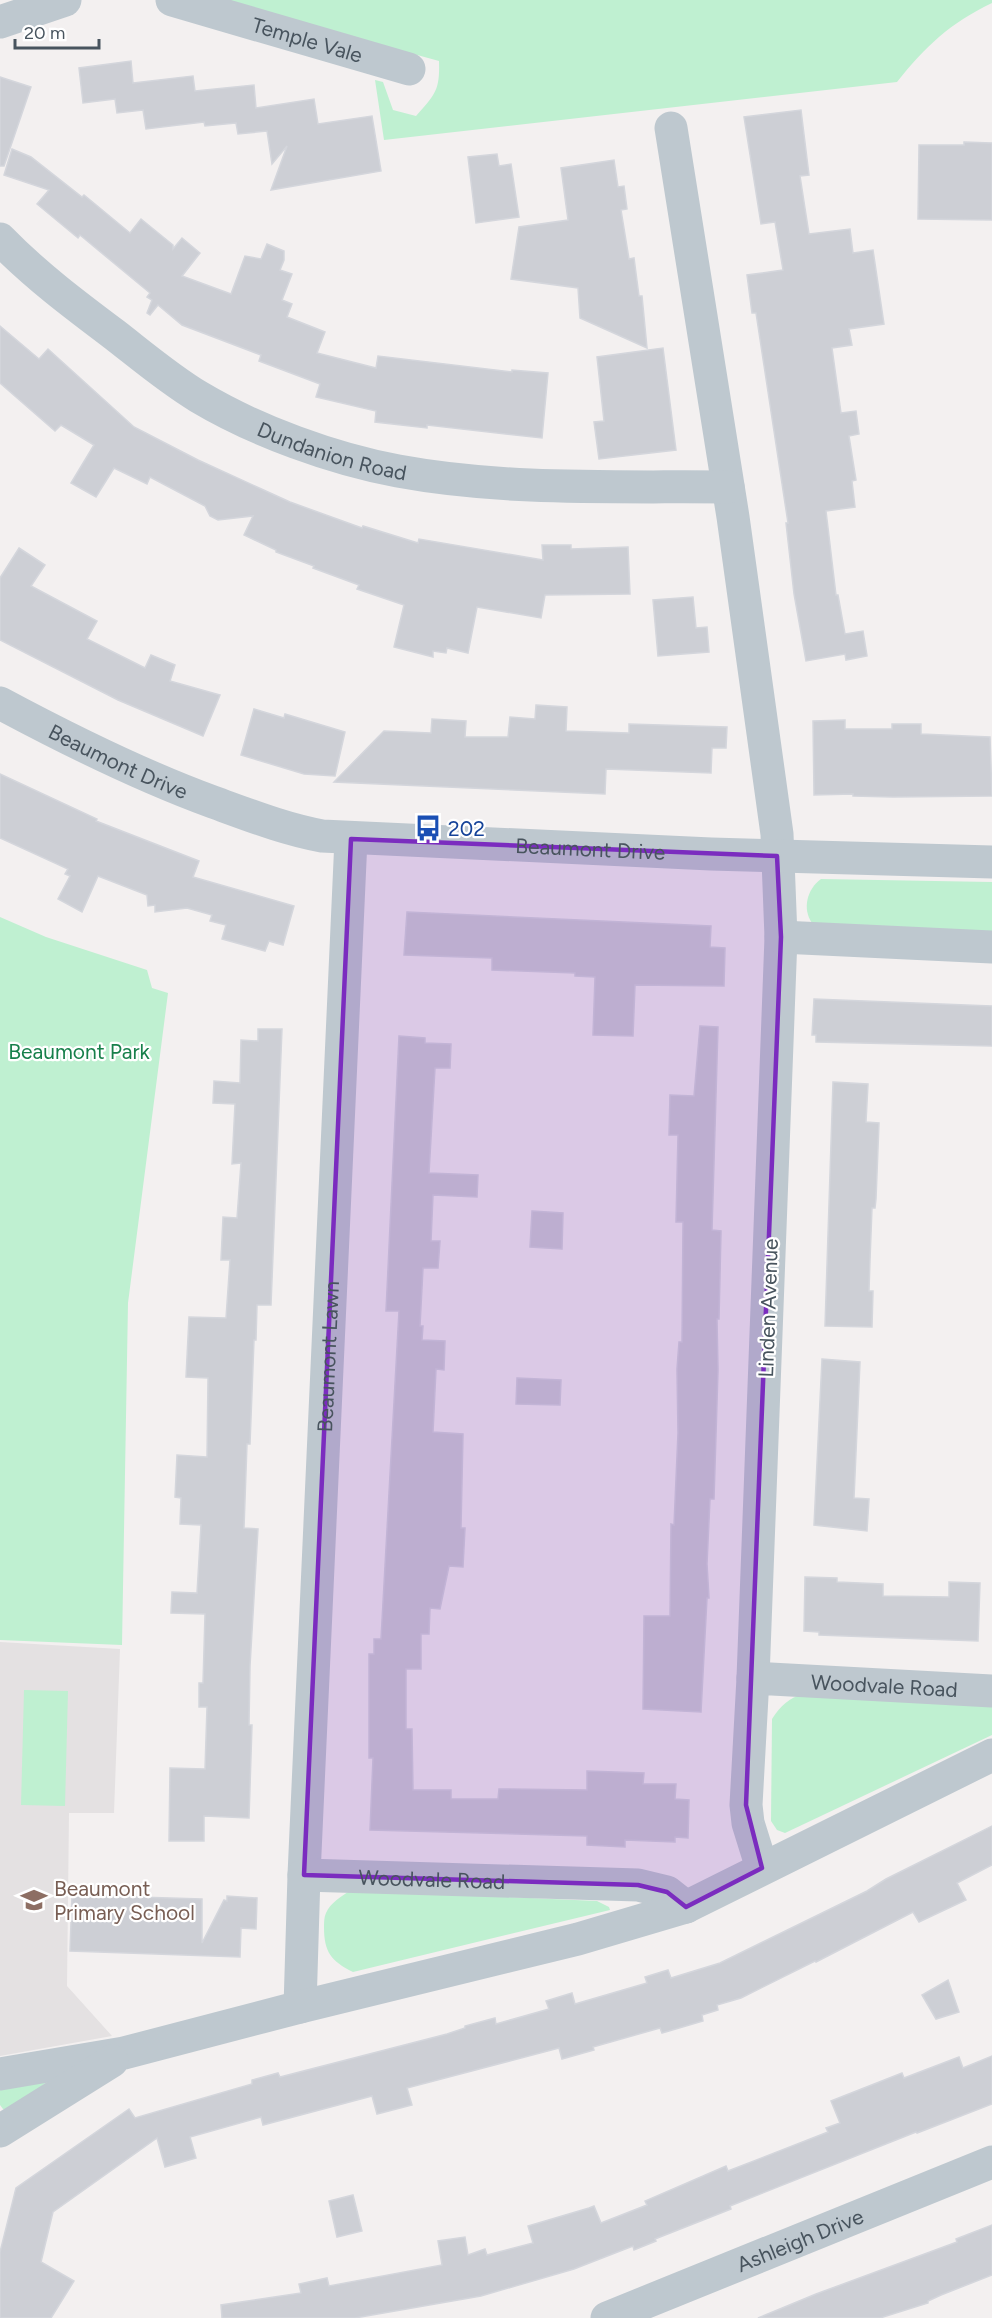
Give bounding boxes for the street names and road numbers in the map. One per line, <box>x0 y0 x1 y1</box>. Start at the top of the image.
street label: Temple Vale <box>249 11 366 67</box>
street label: Dundanion Road <box>254 416 409 485</box>
street label: Beaumont Drive <box>45 718 191 804</box>
street label: Beaumont Drive <box>515 832 666 864</box>
street label: Linden Avenue <box>753 1238 783 1378</box>
street label: Beaumont Lawn <box>312 1280 343 1433</box>
street label: Woodvale Road <box>810 1669 958 1702</box>
street label: Woodvale Road <box>358 1864 506 1894</box>
street label: Ashleigh Drive <box>733 2203 867 2277</box>

